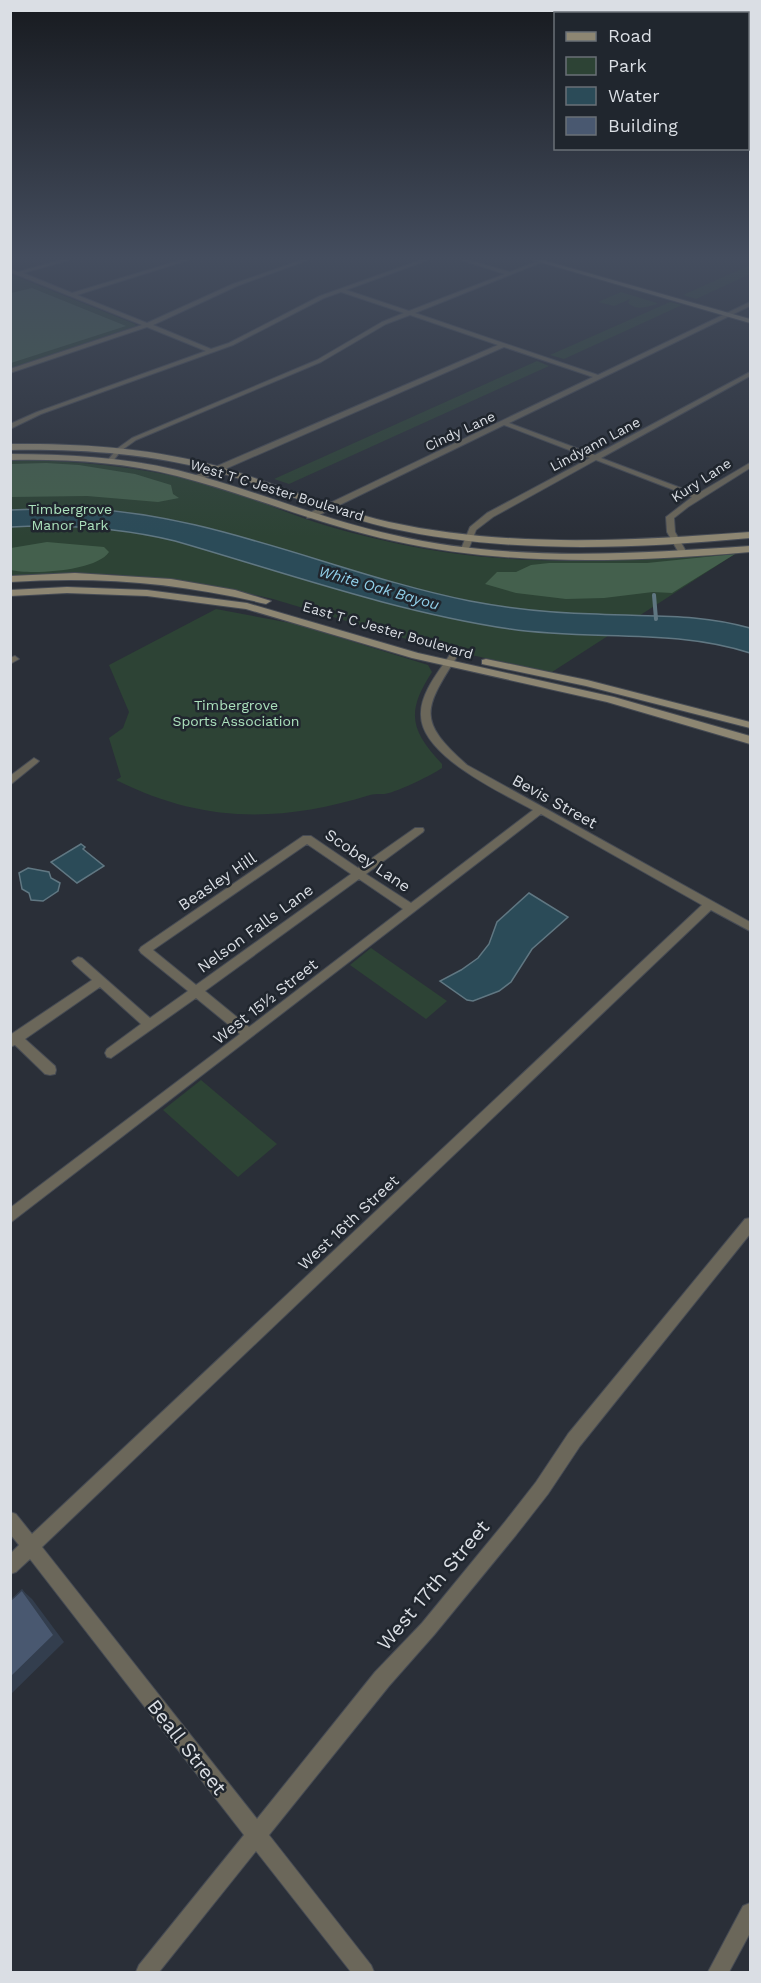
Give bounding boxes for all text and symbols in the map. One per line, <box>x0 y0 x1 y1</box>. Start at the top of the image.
legend <box>554 12 749 150</box>
text: Road <box>608 25 652 46</box>
text: Park <box>608 55 647 76</box>
text: Water <box>608 85 660 106</box>
text: Building <box>608 115 678 136</box>
street label: Cindy Lane <box>422 408 498 454</box>
street label: Lindyann Lane <box>547 414 643 474</box>
street label: Kury Lane <box>668 455 734 505</box>
street label: West T C Jester Boulevard <box>188 456 366 524</box>
park label: Timbergrove Manor Park <box>28 501 112 533</box>
water label: White Oak Bayou <box>317 562 441 614</box>
street label: East T C Jester Boulevard <box>301 598 475 662</box>
park label: Timbergrove Sports Association <box>172 697 300 729</box>
street label: Bevis Street <box>509 770 601 833</box>
street label: Scobey Lane <box>321 825 414 896</box>
street label: Beasley Hill <box>175 848 260 914</box>
street label: Nelson Falls Lane <box>194 880 317 977</box>
street label: West 15½ Street <box>209 955 321 1048</box>
street label: West 16th Street <box>294 1171 403 1274</box>
street label: West 17th Street <box>372 1515 495 1655</box>
street label: Beall Street <box>142 1695 232 1800</box>

